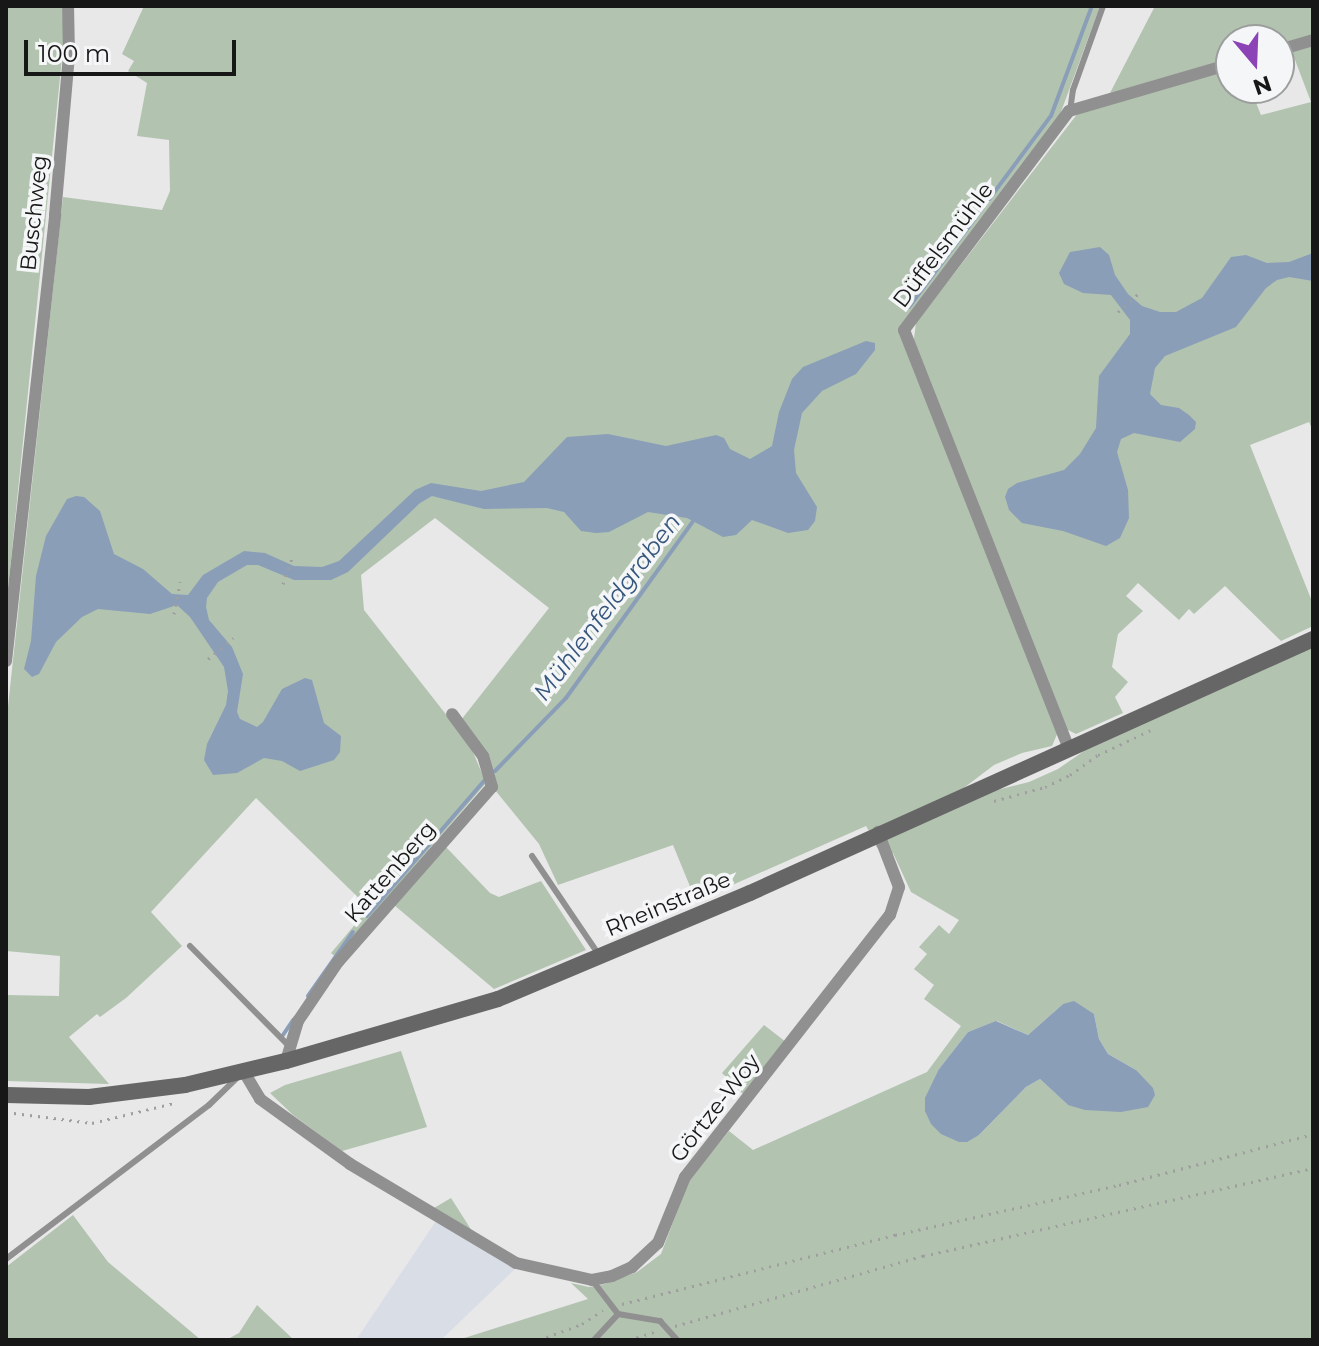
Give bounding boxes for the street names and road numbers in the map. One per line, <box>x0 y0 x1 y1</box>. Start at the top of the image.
street label: Buschweg <box>15 154 53 272</box>
street label: Düffelsmühle <box>887 177 999 313</box>
street label: Kattenberg <box>339 816 441 928</box>
street label: Rheinstraße <box>601 866 735 942</box>
street label: Görtze-Woy <box>665 1049 765 1167</box>

